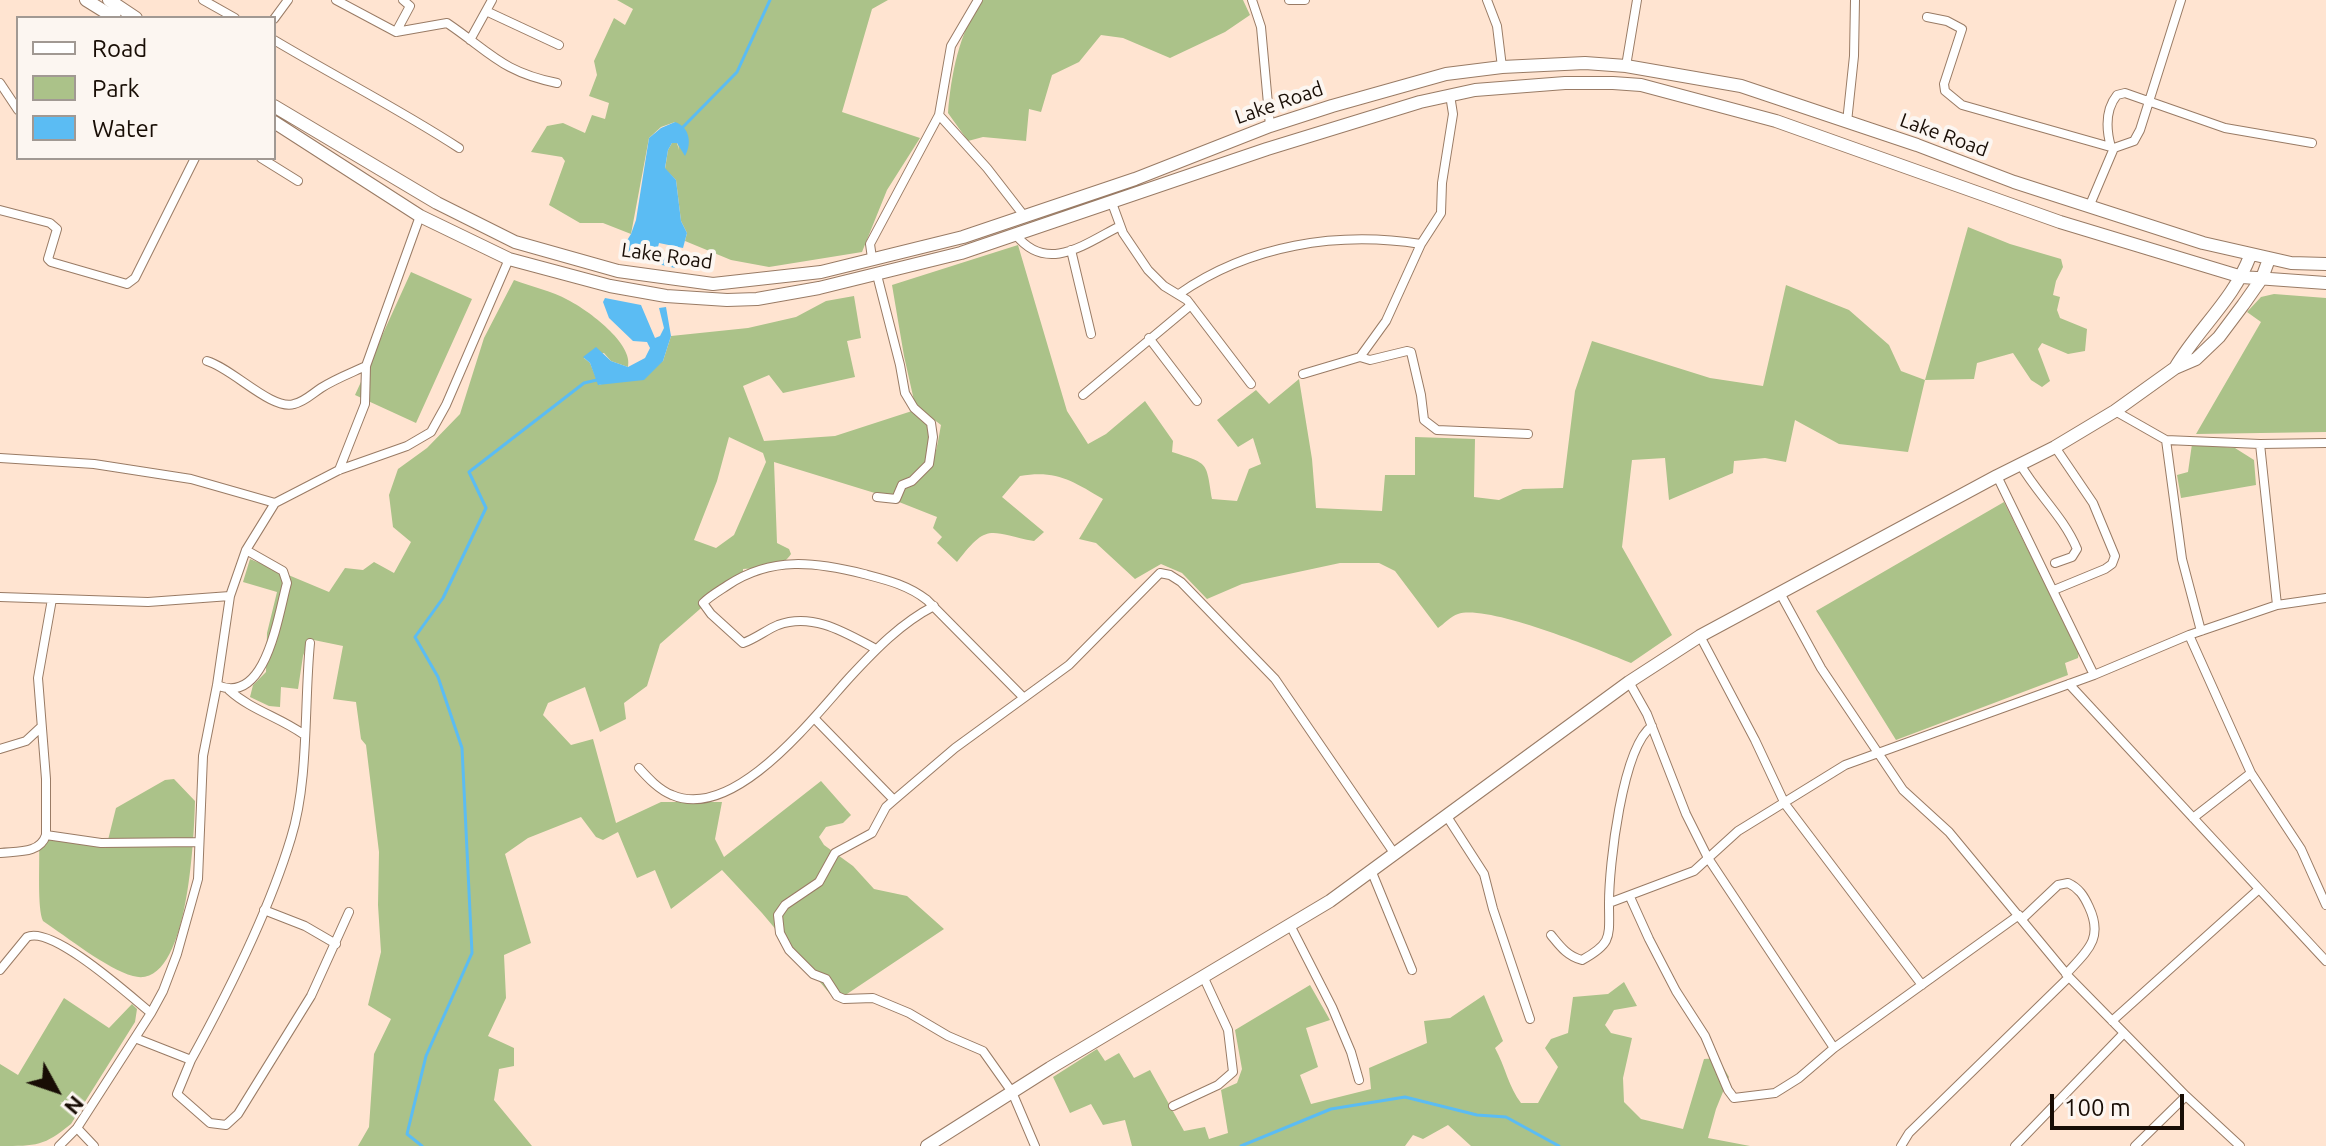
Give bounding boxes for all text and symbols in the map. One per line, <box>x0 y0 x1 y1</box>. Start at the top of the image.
legend <box>16 16 276 160</box>
text: Road <box>92 35 147 62</box>
text: Park <box>92 75 140 102</box>
street label: Lake Road <box>1232 77 1326 129</box>
street label: Lake Road <box>1897 108 1991 162</box>
text: Water <box>92 115 158 142</box>
street label: Lake Road <box>620 238 714 274</box>
north arrow <box>16 1050 96 1130</box>
scale bar <box>2054 1078 2188 1128</box>
text: N <box>60 1091 90 1120</box>
text: 100 m <box>2064 1094 2131 1121</box>

